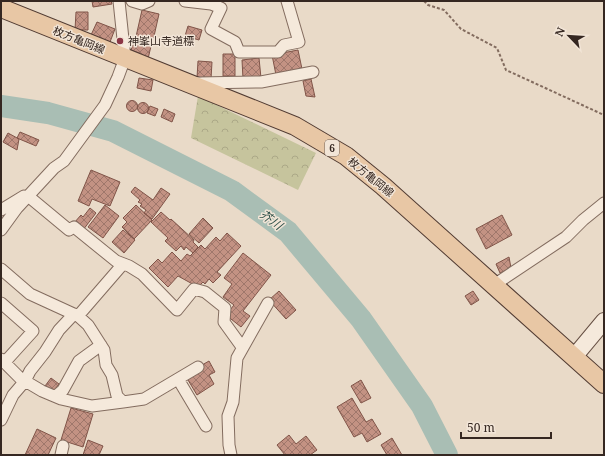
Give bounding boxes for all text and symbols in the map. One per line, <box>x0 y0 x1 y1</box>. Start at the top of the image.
north arrow <box>549 16 589 56</box>
street label: 枚方亀岡線 <box>51 22 107 57</box>
text: N <box>551 24 568 39</box>
place label: 神峯山寺道標 <box>128 33 194 48</box>
marker: 神峯山寺道標 <box>115 36 125 46</box>
road number: 6 <box>325 140 339 156</box>
street label: 枚方亀岡線 <box>345 153 397 200</box>
water label: 芥川 <box>257 206 288 235</box>
scale bar <box>461 414 551 440</box>
text: 50 m <box>467 419 495 436</box>

